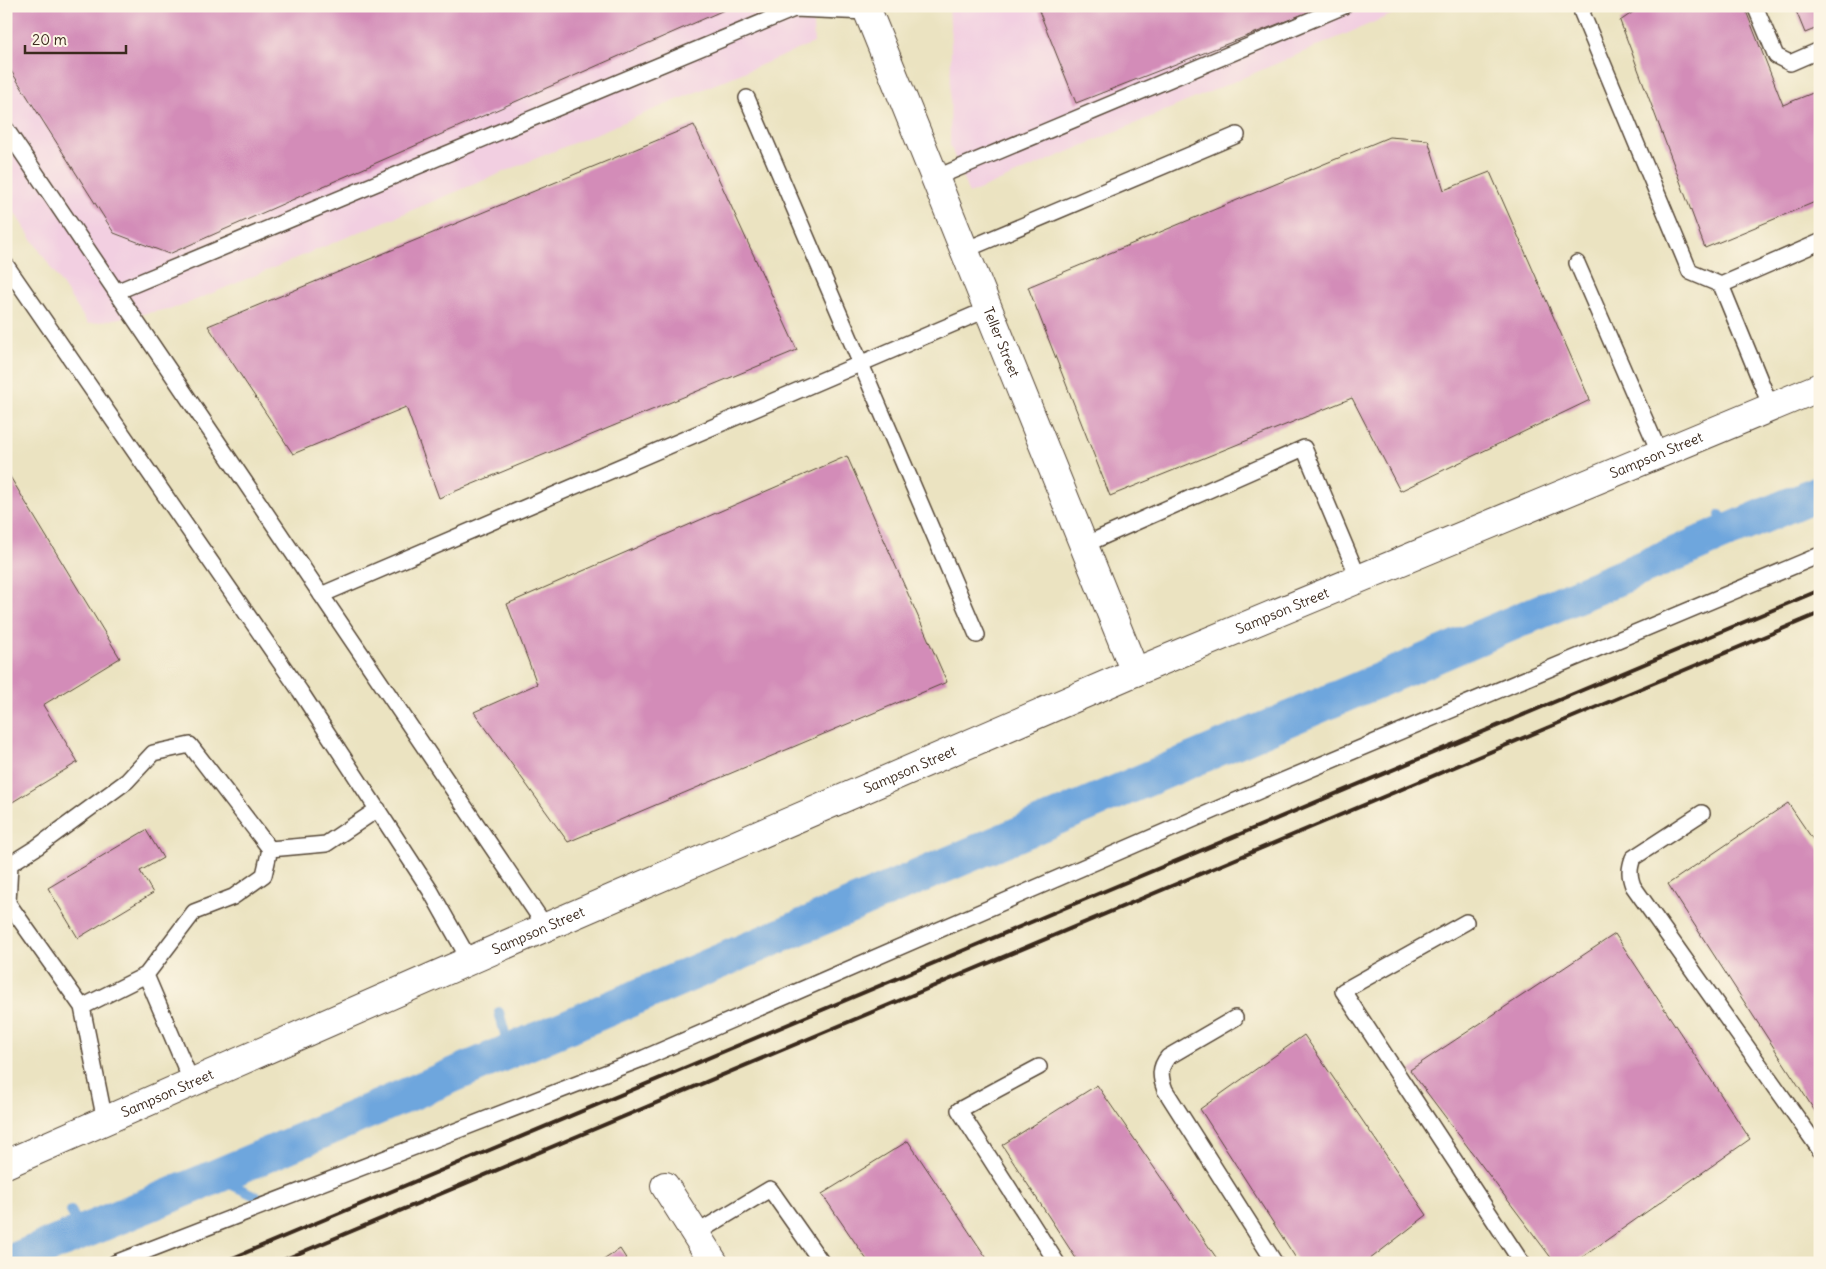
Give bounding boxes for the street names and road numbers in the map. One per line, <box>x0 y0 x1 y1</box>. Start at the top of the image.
street label: Teller Street <box>979 304 1024 380</box>
street label: Sampson Street <box>1607 428 1706 483</box>
street label: Sampson Street <box>1233 583 1332 638</box>
street label: Sampson Street <box>861 741 959 798</box>
street label: Sampson Street <box>489 902 587 959</box>
street label: Sampson Street <box>118 1065 216 1121</box>

